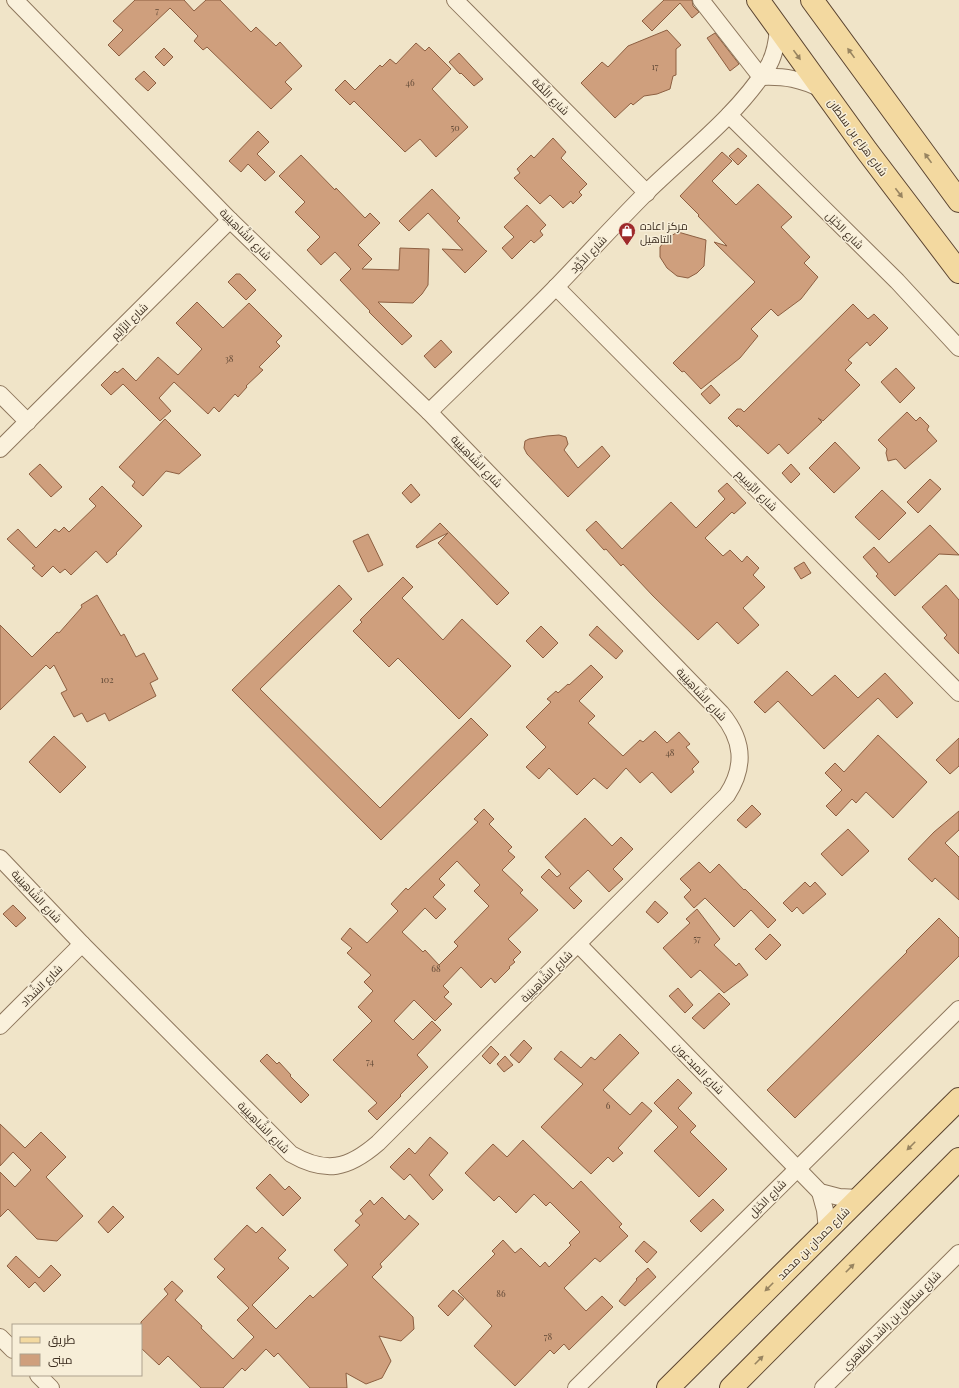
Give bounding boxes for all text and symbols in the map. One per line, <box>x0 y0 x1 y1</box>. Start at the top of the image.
house number: 7 <box>155 4 159 16</box>
one-way arrow <box>847 48 855 59</box>
one-way arrow <box>793 49 801 60</box>
house number: 17 <box>652 60 659 72</box>
street label: شارع اللَّمَّة <box>528 74 573 119</box>
house number: 46 <box>405 76 415 88</box>
street label: شارع هزاع بن سلطان <box>824 95 891 179</box>
house number: 50 <box>450 121 460 133</box>
one-way arrow <box>924 153 932 163</box>
one-way arrow <box>895 188 903 199</box>
street label: شارع الشَّاهِينِية <box>216 205 275 264</box>
street label: شارع الخَيْل <box>822 208 867 253</box>
place label: مركز اعاده التاهيل <box>640 218 688 246</box>
shop icon: مركز اعاده التاهيل <box>617 221 637 246</box>
street label: شارع الذَّوْد <box>566 232 611 277</box>
street label: شارع الرَّائِم <box>107 299 151 343</box>
house number: 38 <box>225 352 234 364</box>
street label: شارع الشَّاهِينِية <box>447 431 506 491</box>
street label: شارع الرَّسِيم <box>732 466 781 515</box>
street label: شارع الشَّاهِينِية <box>673 664 731 725</box>
house number: 102 <box>100 673 114 685</box>
house number: 48 <box>665 746 675 758</box>
street label: شارع الشَّاهِينِية <box>8 866 66 927</box>
house number: 57 <box>693 932 701 944</box>
street label: شارع الشَّاهِينِية <box>517 947 576 1006</box>
street label: شارع الشِّدَاد <box>15 959 66 1010</box>
house number: 68 <box>431 962 441 974</box>
street label: شارع المبدعون <box>670 1039 728 1098</box>
house number: 74 <box>366 1055 374 1067</box>
street label: شارع الشَّاهِينِية <box>234 1098 293 1157</box>
house number: 6 <box>606 1099 611 1111</box>
one-way arrow <box>906 1141 916 1151</box>
street label: شارع الخَيْل <box>745 1176 790 1221</box>
street label: شارع حمدان بن محمد <box>773 1203 853 1283</box>
one-way arrow <box>846 1263 855 1273</box>
street label: شارع سلطان بن راشد الظاهري <box>838 1267 945 1374</box>
one-way arrow <box>764 1282 774 1292</box>
house number: 86 <box>496 1287 506 1299</box>
legend <box>12 1324 142 1376</box>
house number: 78 <box>544 1330 552 1342</box>
text: طريق <box>48 1331 76 1347</box>
text: مبنى <box>48 1351 73 1367</box>
one-way arrow <box>754 1355 764 1365</box>

